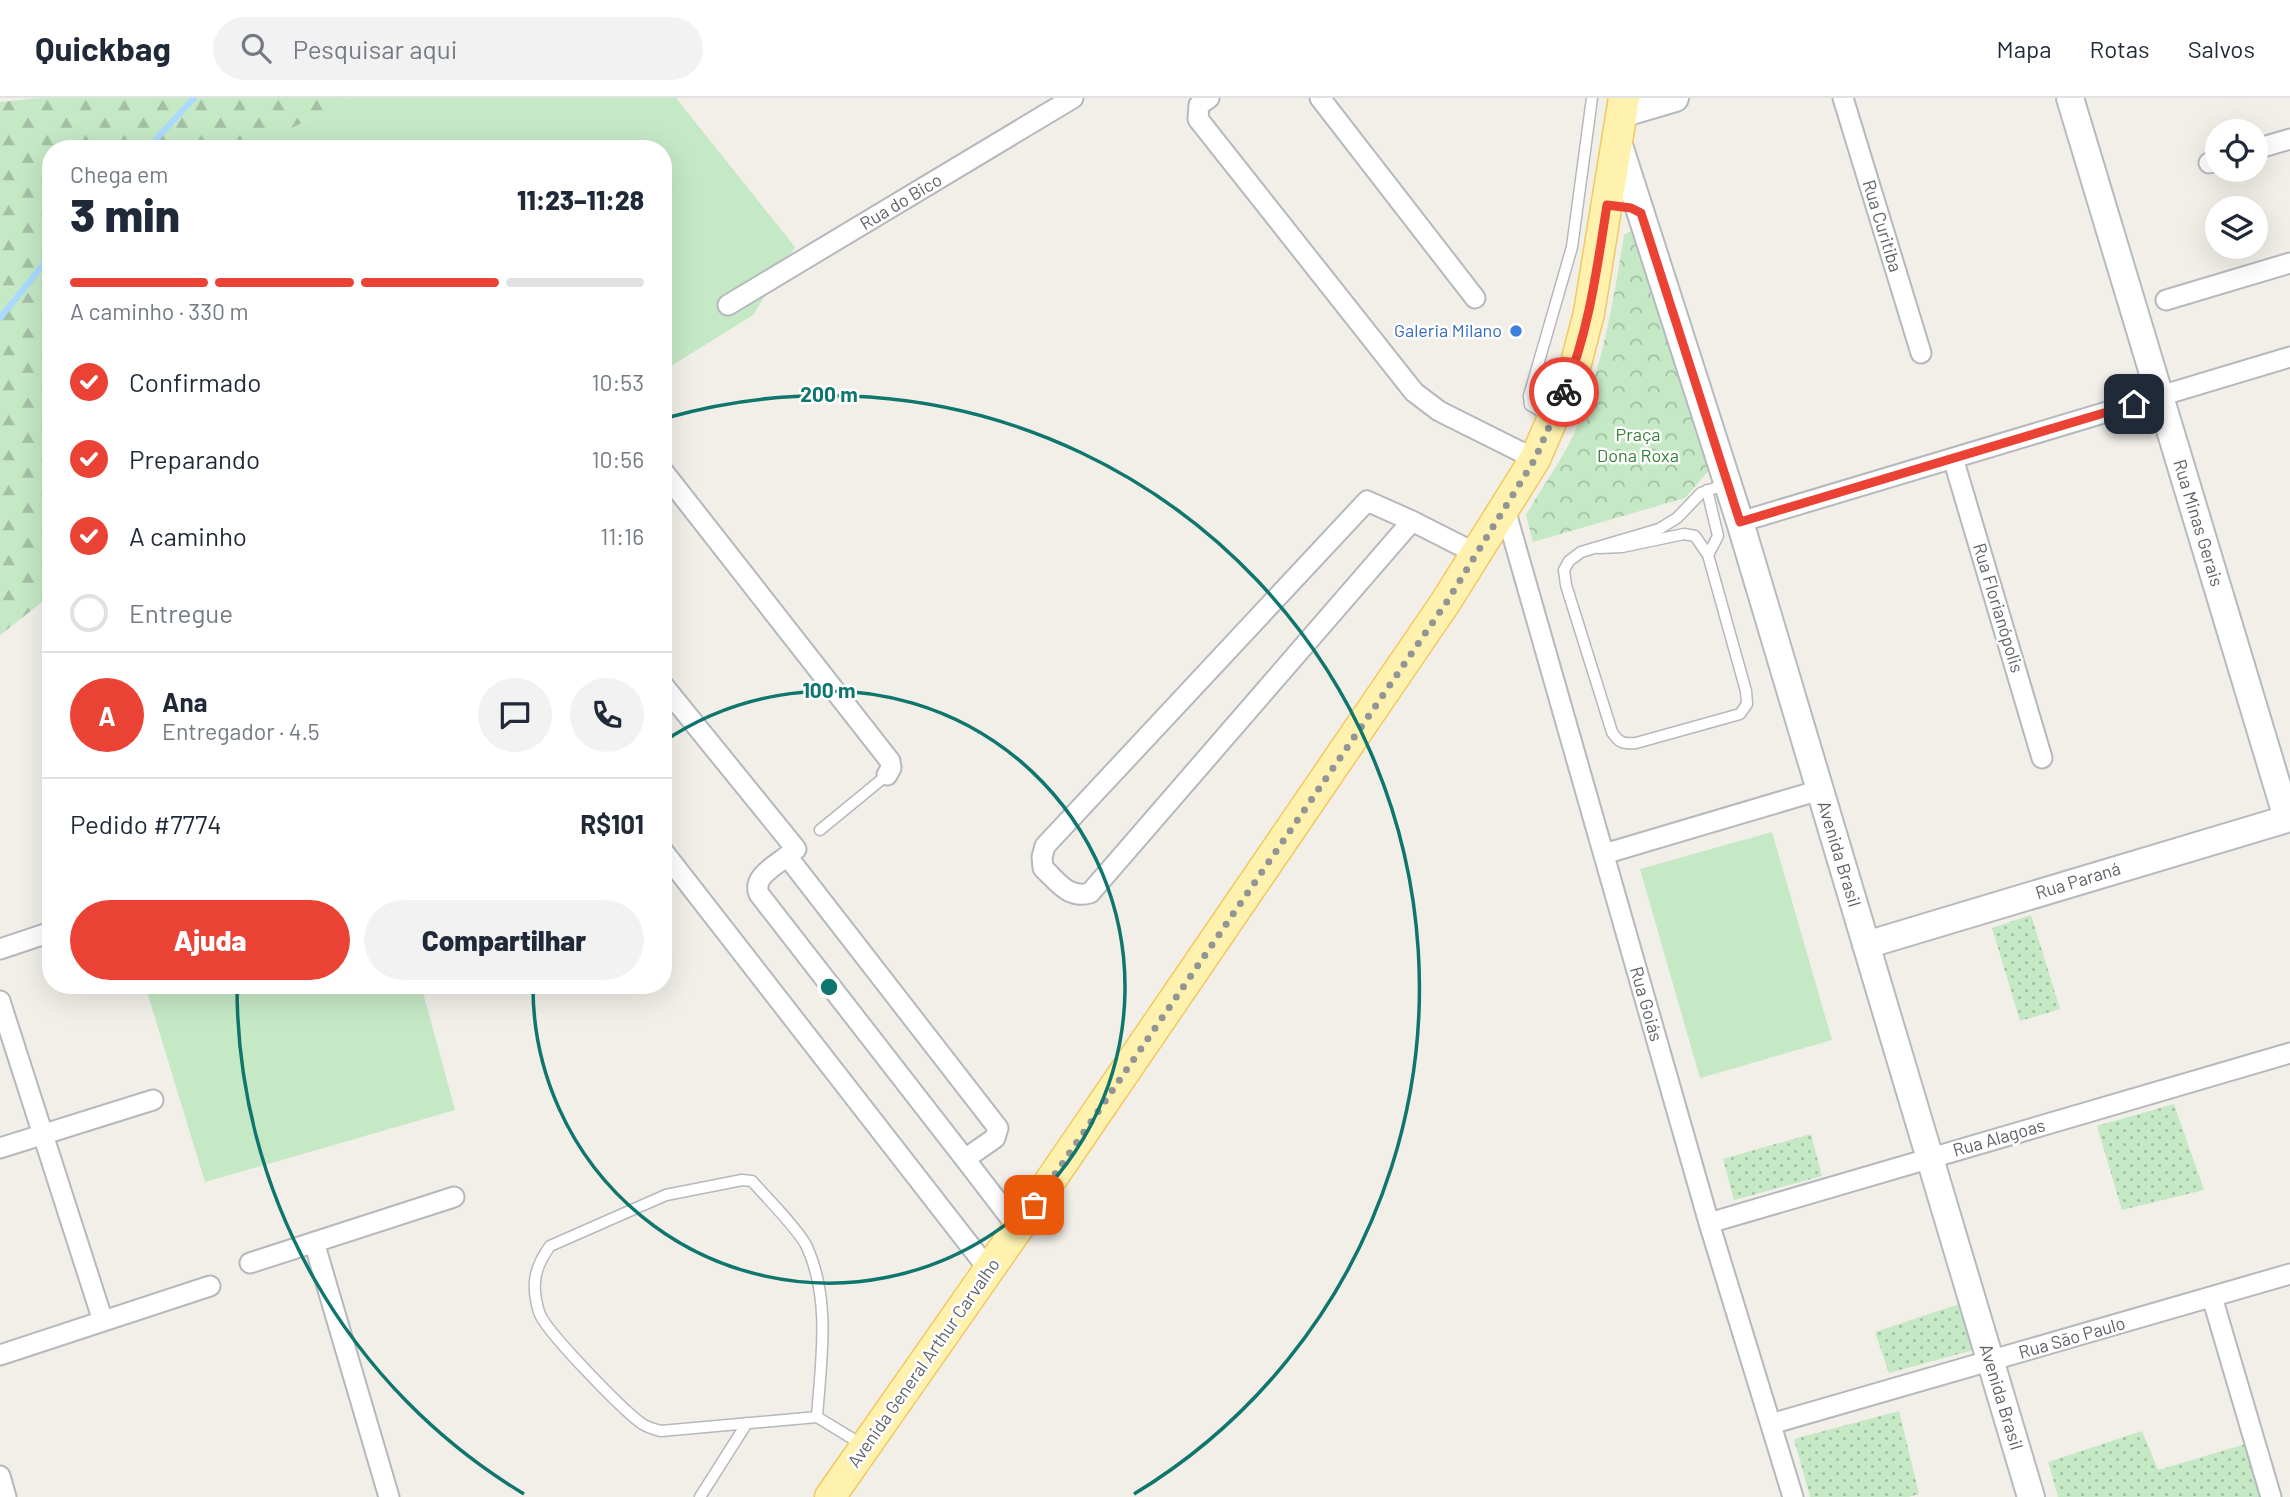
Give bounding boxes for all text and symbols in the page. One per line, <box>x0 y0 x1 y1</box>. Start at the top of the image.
search box <box>213 17 703 80</box>
text: Quickbag <box>35 28 171 68</box>
icon: search <box>237 29 275 67</box>
text: Pesquisar aqui <box>293 33 457 64</box>
text: Mapa <box>1997 34 2052 63</box>
text: Rotas <box>2090 34 2150 63</box>
text: Salvos <box>2188 34 2255 63</box>
map controls <box>2205 119 2268 259</box>
button: locate <box>2205 119 2268 182</box>
text: Chega em <box>70 160 168 188</box>
street label: Rua do Bico <box>856 168 945 234</box>
street label: Rua Curitiba <box>1858 177 1907 275</box>
text: 11:23–11:28 <box>517 184 644 215</box>
text: 3 min <box>70 186 180 241</box>
button: layers <box>2205 196 2268 259</box>
text: A caminho · 330 m <box>70 297 249 325</box>
place label: Galeria Milano <box>1394 319 1502 341</box>
marker: Galeria Milano <box>1508 323 1524 339</box>
courier <box>1529 357 1599 427</box>
icon: check <box>70 363 108 401</box>
text: Confirmado <box>129 366 261 397</box>
text: 10:53 <box>591 368 644 396</box>
icon: bike <box>1545 373 1583 411</box>
pin <box>2104 374 2164 434</box>
text: 200 m <box>800 381 858 406</box>
icon: home <box>2115 385 2153 423</box>
park label: Praça Dona Roxa <box>1597 423 1679 466</box>
icon: check <box>70 440 108 478</box>
text: Preparando <box>129 443 260 474</box>
text: 10:56 <box>591 445 644 473</box>
street label: Rua Minas Gerais <box>2169 457 2229 589</box>
icon: check <box>70 517 108 555</box>
text: A caminho <box>129 520 247 551</box>
text: 11:16 <box>600 522 644 550</box>
street label: Rua Florianópolis <box>1969 540 2029 675</box>
text: Entregue <box>129 597 233 628</box>
text: 100 m <box>802 677 856 702</box>
button: chat <box>478 678 552 752</box>
button: phone <box>570 678 644 752</box>
text: Ana <box>162 686 207 717</box>
text: A <box>98 700 116 731</box>
text: Entregador · 4.5 <box>162 717 320 745</box>
street label: Avenida Brasil <box>1813 798 1866 909</box>
text: Pedido #7774 <box>70 808 222 839</box>
text: R$101 <box>580 808 644 839</box>
street label: Rua Paraná <box>2032 857 2123 903</box>
button: Ajuda <box>70 900 350 980</box>
button: Compartilhar <box>364 900 644 980</box>
street label: Rua Goiás <box>1626 964 1668 1044</box>
centre of rings <box>817 975 841 999</box>
street label: Rua Alagoas <box>1950 1113 2047 1161</box>
pin <box>1004 1175 1064 1235</box>
icon: bag <box>1015 1186 1053 1224</box>
street label: Avenida General Arthur Carvalho <box>842 1254 1004 1471</box>
street label: Rua São Paulo <box>2016 1311 2128 1363</box>
street label: Avenida Brasil <box>1975 1341 2028 1452</box>

